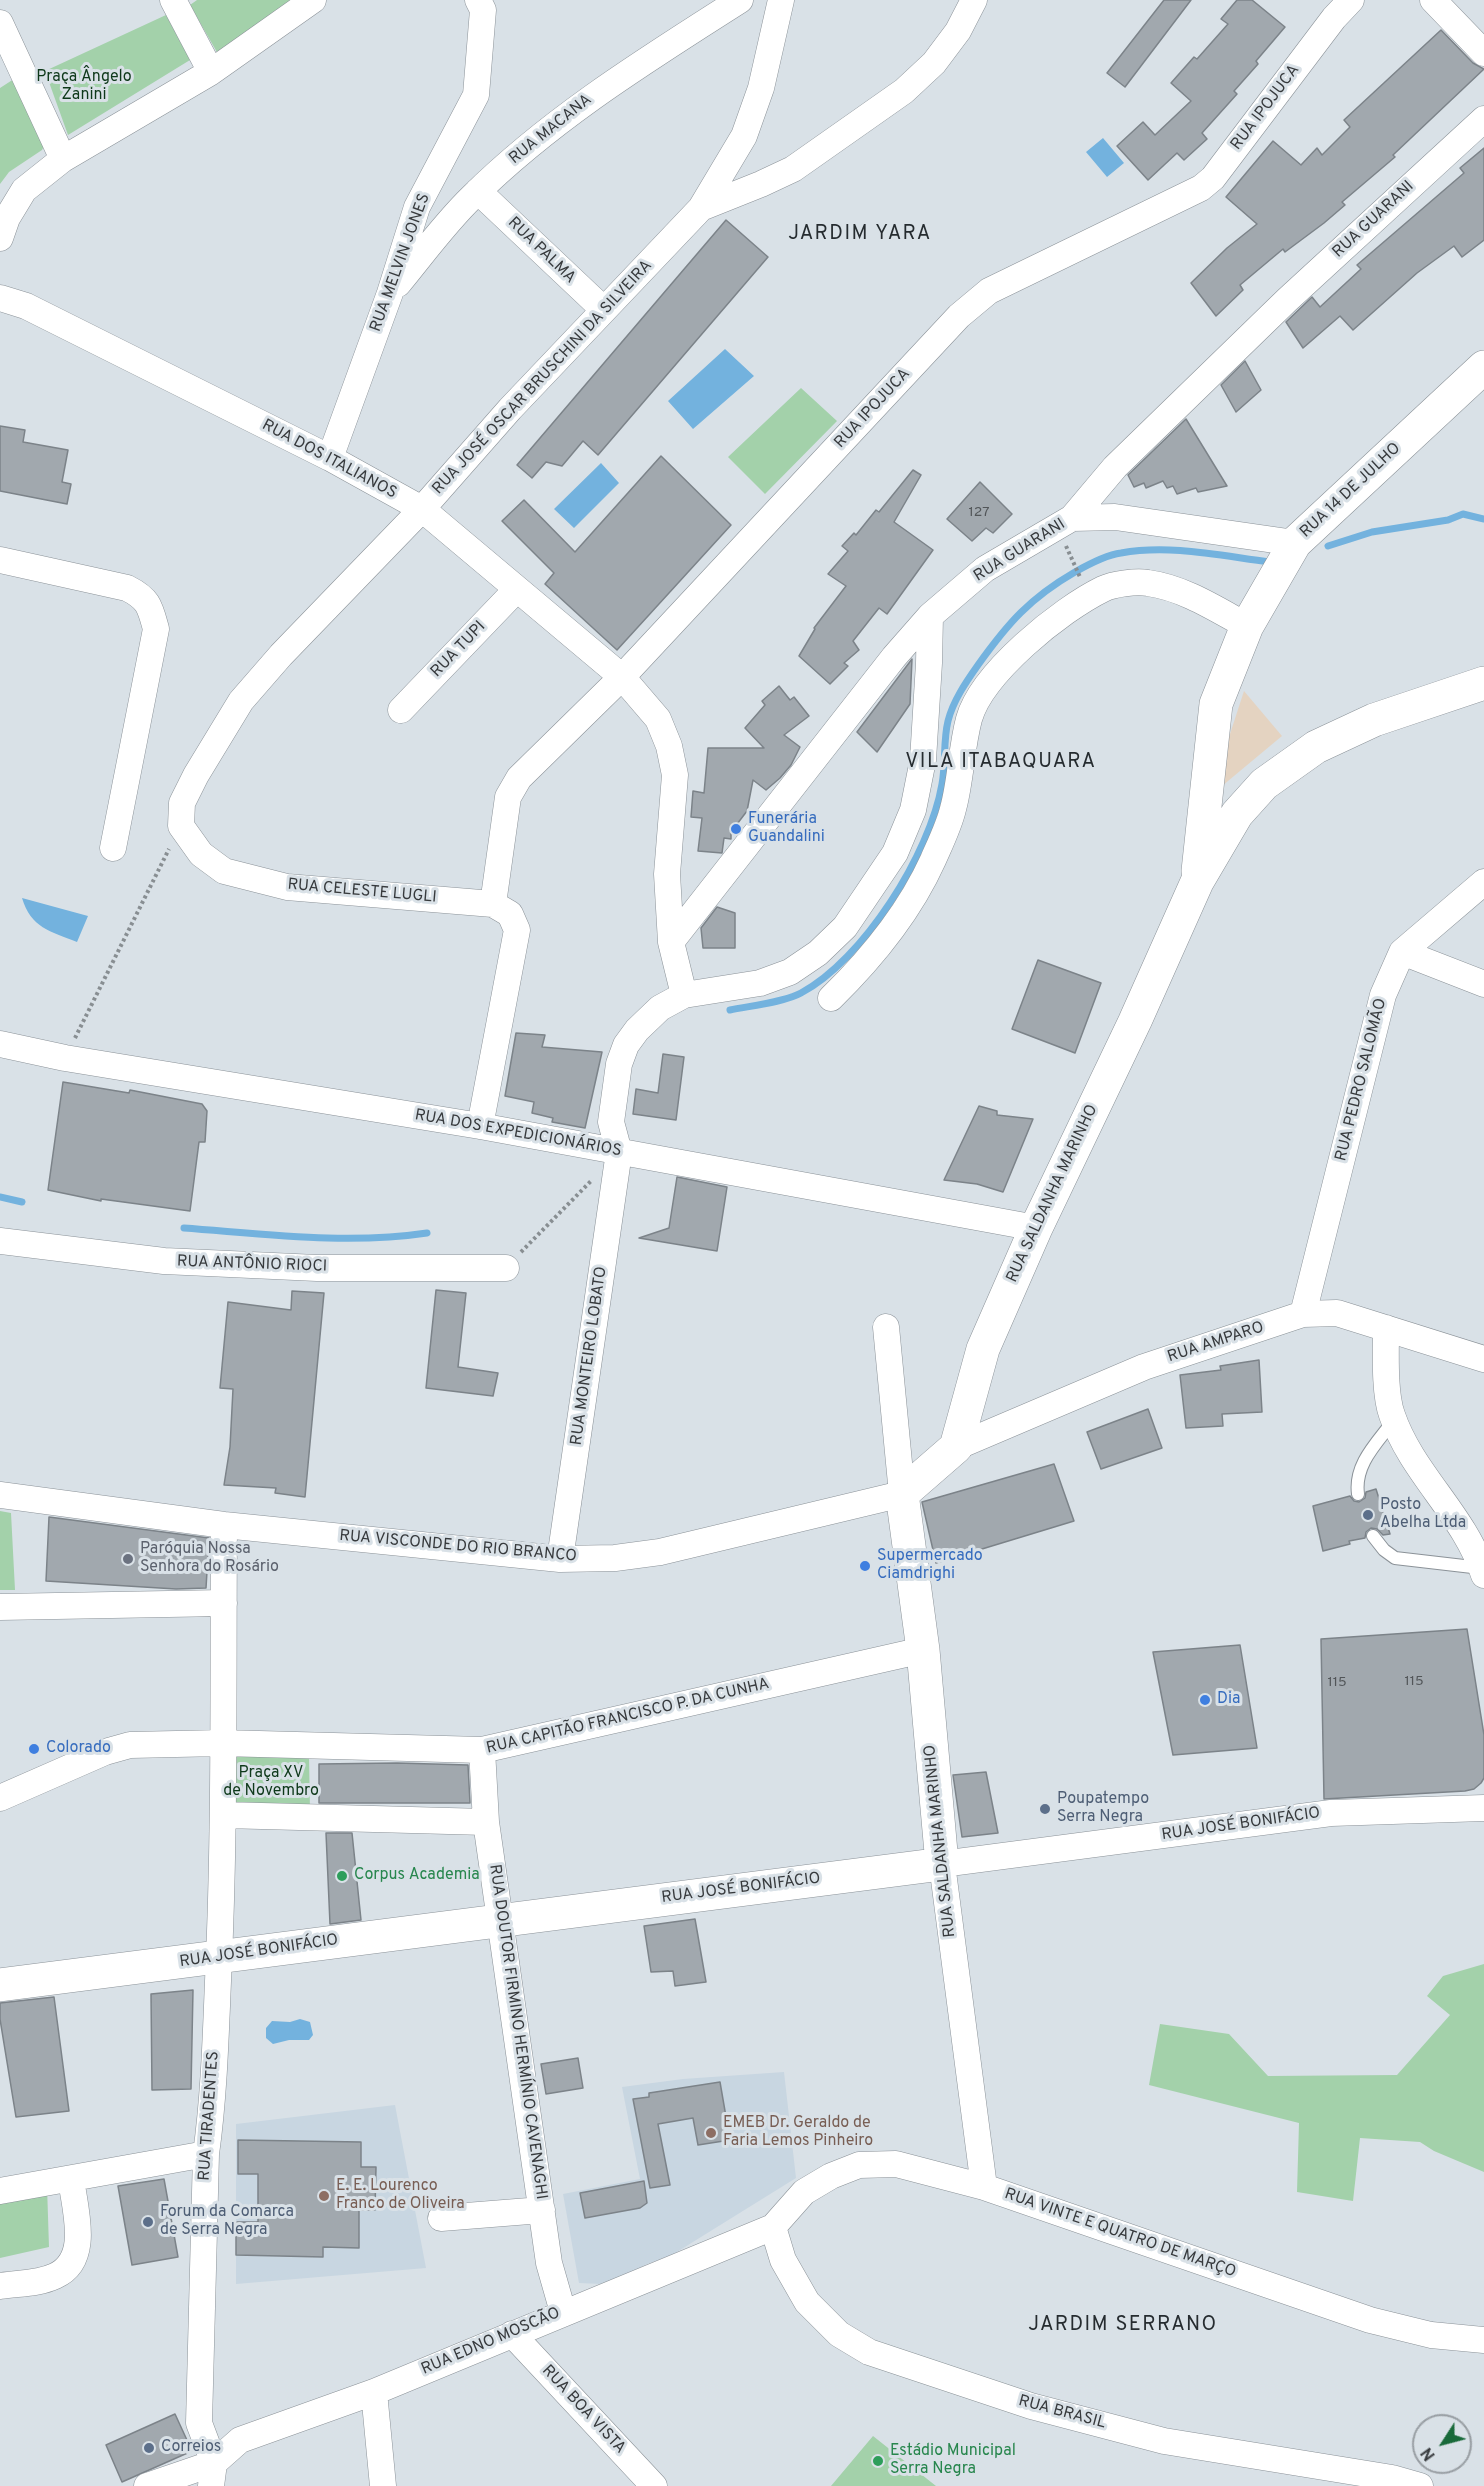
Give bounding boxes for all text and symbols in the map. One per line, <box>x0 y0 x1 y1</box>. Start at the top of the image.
street label: RUA IPOJUCA <box>1228 62 1304 154</box>
park label: Praça Ângelo Zanini <box>36 68 132 106</box>
street label: RUA MACANA <box>506 91 596 169</box>
street label: RUA GUARANI <box>1329 178 1419 262</box>
street label: RUA MELVIN JONES <box>367 191 435 335</box>
street label: RUA PALMA <box>503 214 579 288</box>
district label: JARDIM YARA <box>788 223 932 247</box>
street label: RUA JOSÉ OSCAR BRUSCHINI DA SILVEIRA <box>429 257 657 499</box>
street label: RUA IPOJUCA <box>831 365 915 453</box>
street label: RUA DOS ITALIANOS <box>258 416 400 504</box>
street label: RUA 14 DE JULHO <box>1297 439 1405 543</box>
house number: 127 <box>969 505 989 521</box>
street label: RUA GUARANI <box>971 515 1069 587</box>
street label: RUA TUPI <box>428 618 490 682</box>
district label: VILA ITABAQUARA <box>905 751 1097 775</box>
place label: Funerária Guandalini <box>748 810 825 848</box>
marker: Funerária Guandalini <box>729 822 743 836</box>
street label: RUA CELESTE LUGLI <box>287 876 437 908</box>
street label: RUA PEDRO SALOMÃO <box>1332 997 1392 1163</box>
street label: RUA SALDANHA MARINHO <box>1003 1102 1103 1286</box>
street label: RUA DOS EXPEDICIONÁRIOS <box>413 1106 623 1162</box>
street label: RUA ANTÔNIO RIOCI <box>177 1253 327 1277</box>
street label: RUA MONTEIRO LOBATO <box>568 1265 612 1447</box>
street label: RUA AMPARO <box>1165 1318 1267 1368</box>
place label: Posto Abelha Ltda <box>1380 1496 1466 1534</box>
marker: Posto Abelha Ltda <box>1361 1508 1375 1522</box>
street label: RUA VISCONDE DO RIO BRANCO <box>338 1527 578 1567</box>
place label: Paróquia Nossa Senhora do Rosário <box>140 1540 279 1578</box>
place label: Supermercado Ciamdrighi <box>877 1547 983 1585</box>
marker: Paróquia Nossa Senhora do Rosário <box>121 1552 135 1566</box>
marker: Supermercado Ciamdrighi <box>858 1559 872 1573</box>
house number: 115 <box>1404 1674 1424 1690</box>
street label: RUA CAPITÃO FRANCISCO P. DA CUNHA <box>485 1675 771 1759</box>
house number: 115 <box>1327 1675 1347 1691</box>
place label: Dia <box>1217 1690 1240 1710</box>
marker: Dia <box>1198 1693 1212 1707</box>
place label: Colorado <box>46 1739 111 1759</box>
marker: Colorado <box>27 1742 41 1756</box>
street label: RUA SALDANHA MARINHO <box>921 1744 961 1938</box>
park label: Praça XV de Novembro <box>223 1764 319 1802</box>
place label: Poupatempo Serra Negra <box>1057 1790 1149 1828</box>
marker: Poupatempo Serra Negra <box>1038 1802 1052 1816</box>
street label: RUA JOSÉ BONIFÁCIO <box>1160 1804 1322 1846</box>
street label: RUA DOUTOR FIRMINO HERMÍNIO CAVENAGHI <box>484 1863 550 2201</box>
place label: Corpus Academia <box>354 1866 480 1886</box>
marker: Corpus Academia <box>335 1869 349 1883</box>
street label: RUA JOSÉ BONIFÁCIO <box>660 1870 822 1908</box>
street label: RUA JOSÉ BONIFÁCIO <box>178 1931 340 1973</box>
street label: RUA TIRADENTES <box>196 2051 224 2181</box>
place label: EMEB Dr. Geraldo de Faria Lemos Pinheiro <box>723 2114 873 2152</box>
marker: EMEB Dr. Geraldo de Faria Lemos Pinheiro <box>704 2126 718 2140</box>
place label: E. E. Lourenco Franco de Oliveira <box>336 2177 465 2215</box>
street label: RUA VINTE E QUATRO DE MARÇO <box>1002 2185 1238 2283</box>
marker: E. E. Lourenco Franco de Oliveira <box>317 2189 331 2203</box>
place label: Forum da Comarca de Serra Negra <box>160 2203 294 2241</box>
marker: Forum da Comarca de Serra Negra <box>141 2215 155 2229</box>
street label: RUA EDNO MOSCÃO <box>419 2304 563 2380</box>
district label: JARDIM SERRANO <box>1028 2314 1218 2338</box>
street label: RUA BOA VISTA <box>537 2362 629 2458</box>
street label: RUA BRASIL <box>1016 2392 1108 2434</box>
north arrow <box>1412 2414 1472 2474</box>
place label: Correios <box>161 2438 221 2458</box>
marker: Correios <box>142 2441 156 2455</box>
place label: Estádio Municipal Serra Negra <box>890 2442 1016 2480</box>
text: N <box>1418 2443 1441 2464</box>
marker: Estádio Municipal Serra Negra <box>871 2454 885 2468</box>

